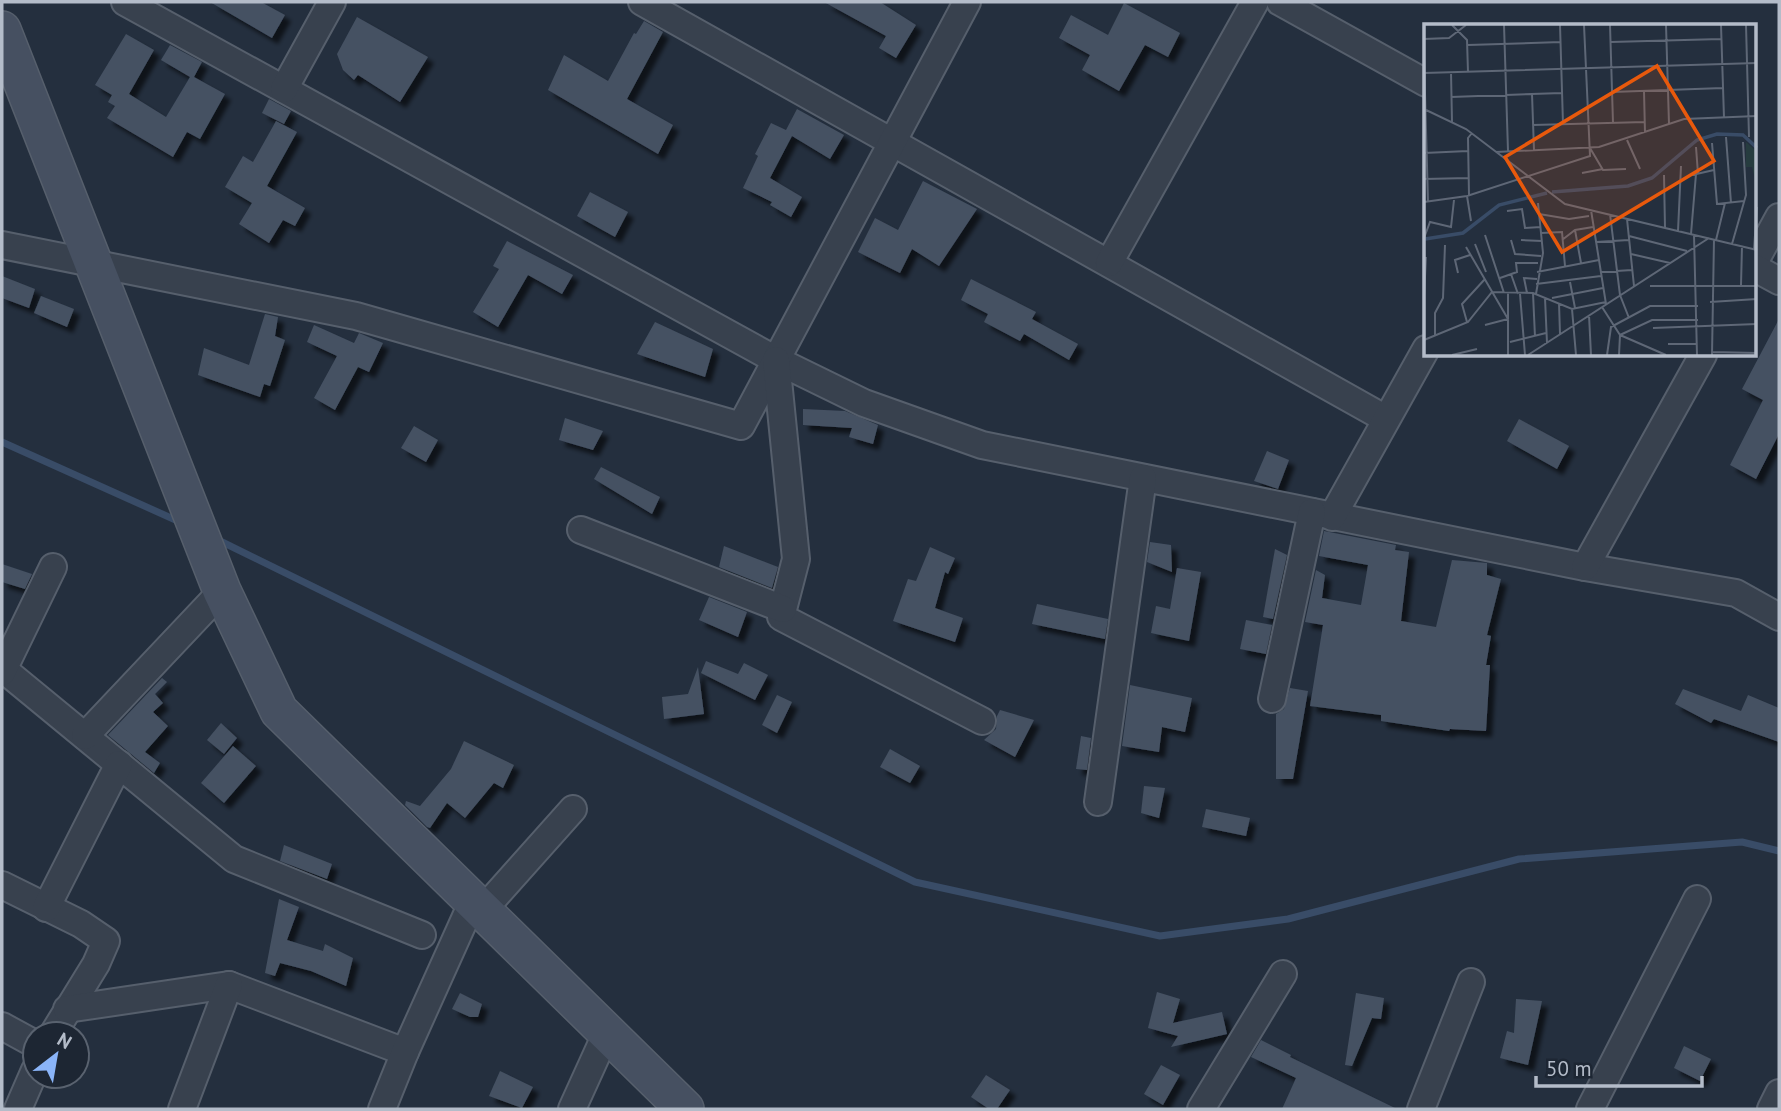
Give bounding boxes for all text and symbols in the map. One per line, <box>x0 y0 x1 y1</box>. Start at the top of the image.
inset map <box>1424 24 1756 357</box>
north arrow <box>21 1020 91 1090</box>
text: N <box>53 1027 76 1054</box>
scale bar <box>1536 1044 1702 1088</box>
text: 50 m <box>1546 1055 1592 1082</box>

